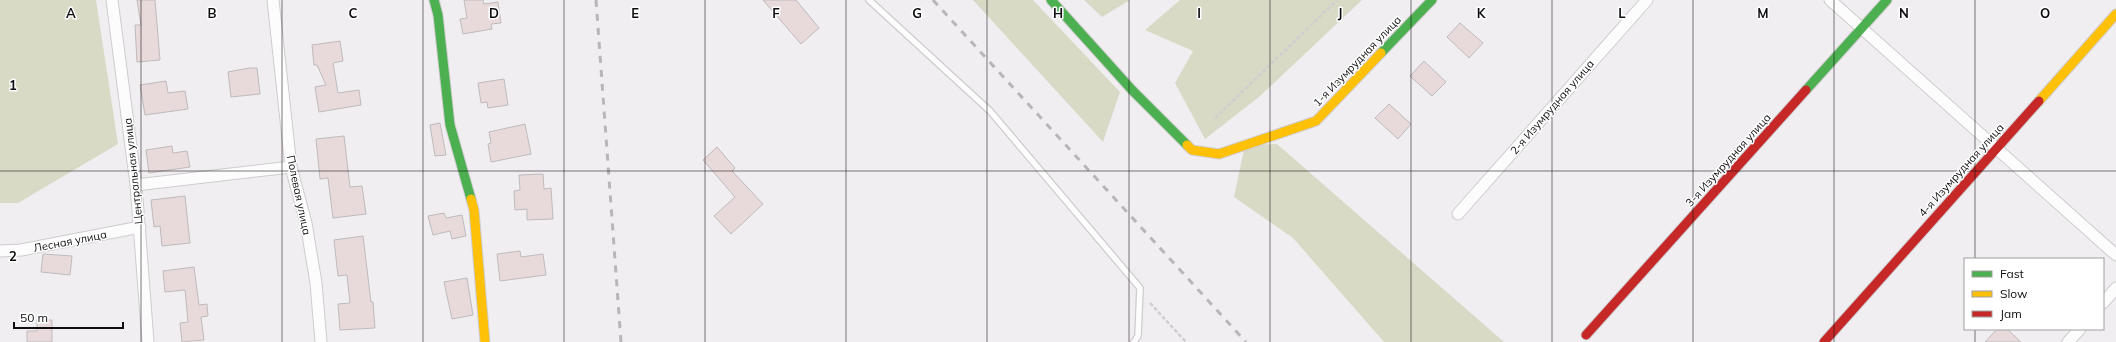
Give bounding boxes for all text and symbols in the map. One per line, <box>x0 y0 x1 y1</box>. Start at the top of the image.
text: A <box>66 5 76 21</box>
text: B <box>208 5 217 21</box>
text: C <box>349 5 358 21</box>
text: D <box>489 5 499 21</box>
text: E <box>631 5 639 21</box>
text: F <box>772 5 780 21</box>
text: G <box>912 5 922 21</box>
text: H <box>1053 5 1063 21</box>
text: I <box>1197 5 1201 21</box>
text: J <box>1338 5 1342 21</box>
text: K <box>1477 5 1487 21</box>
text: L <box>1618 5 1626 21</box>
text: M <box>1757 5 1769 21</box>
text: N <box>1899 5 1909 21</box>
text: O <box>2040 5 2050 21</box>
street label: 1-я Изумрудная улица <box>1310 13 1404 109</box>
street label: 2-я Изумрудная улица <box>1507 57 1597 157</box>
text: 1 <box>9 77 17 93</box>
street label: 3-я Изумрудная улица <box>1682 110 1774 210</box>
street label: Центральная улица <box>120 117 146 225</box>
street label: 4-я Изумрудная улица <box>1915 120 2007 220</box>
street label: Полевая улица <box>284 154 314 236</box>
street label: Лесная улица <box>32 227 108 255</box>
text: 2 <box>9 248 17 264</box>
legend <box>1964 258 2104 330</box>
text: Fast <box>2000 266 2024 281</box>
text: Slow <box>2000 286 2028 301</box>
scale bar <box>14 304 123 330</box>
text: Jam <box>2000 306 2022 321</box>
text: 50 m <box>20 310 48 325</box>

